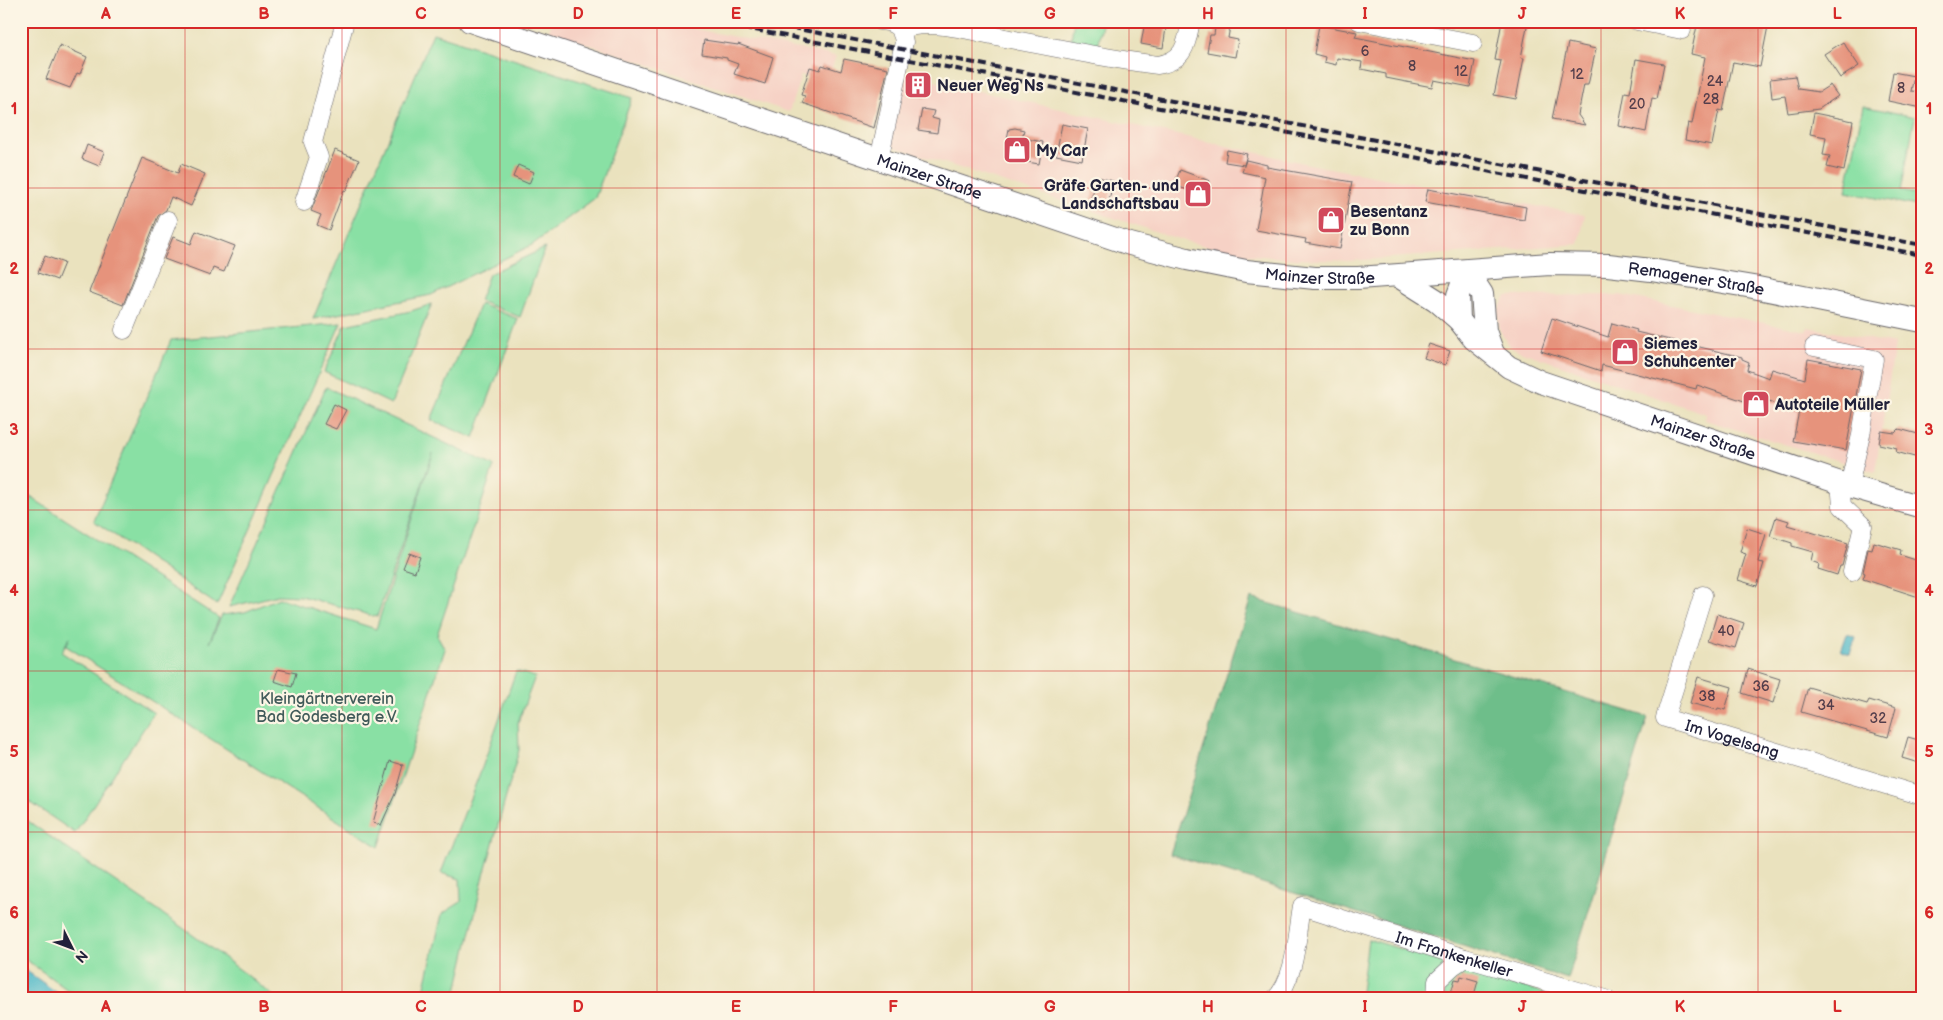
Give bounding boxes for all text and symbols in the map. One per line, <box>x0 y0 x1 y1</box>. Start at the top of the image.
text: A <box>100 5 111 24</box>
text: B <box>258 5 270 24</box>
text: C <box>415 5 427 24</box>
text: D <box>572 5 584 24</box>
text: E <box>731 5 741 24</box>
text: F <box>888 5 898 24</box>
text: G <box>1044 5 1056 24</box>
text: H <box>1202 5 1214 24</box>
text: I <box>1362 5 1368 24</box>
text: J <box>1518 5 1527 24</box>
text: K <box>1675 5 1686 24</box>
text: L <box>1832 5 1842 24</box>
house number: 6 <box>1361 43 1370 60</box>
house number: 8 <box>1408 58 1416 75</box>
house number: 12 <box>1454 63 1469 80</box>
house number: 12 <box>1570 66 1585 83</box>
building icon: Neuer Weg Ns <box>903 70 933 100</box>
house number: 24 <box>1707 73 1724 90</box>
place label: Neuer Weg Ns <box>937 77 1044 96</box>
house number: 8 <box>1897 80 1905 97</box>
house number: 28 <box>1703 91 1719 108</box>
house number: 20 <box>1629 96 1645 113</box>
text: 1 <box>11 100 17 119</box>
text: 1 <box>1926 100 1932 119</box>
shop icon: My Car <box>1002 135 1032 165</box>
place label: My Car <box>1036 142 1089 161</box>
street label: Mainzer Straße <box>874 151 985 204</box>
place label: Gräfe Garten- und Landschaftsbau <box>1044 177 1179 214</box>
shop icon: Gräfe Garten- und Landschaftsbau <box>1183 179 1213 209</box>
place label: Besentanz zu Bonn <box>1350 203 1428 240</box>
shop icon: Besentanz zu Bonn <box>1316 205 1346 235</box>
street label: Remagener Straße <box>1627 259 1766 300</box>
text: 2 <box>9 260 19 279</box>
text: 2 <box>1924 260 1934 279</box>
street label: Mainzer Straße <box>1264 265 1376 289</box>
place label: Siemes Schuhcenter <box>1644 335 1737 372</box>
shop icon: Siemes Schuhcenter <box>1610 337 1640 367</box>
shop icon: Autoteile Müller <box>1741 389 1771 419</box>
place label: Autoteile Müller <box>1774 396 1891 415</box>
street label: Mainzer Straße <box>1648 412 1758 465</box>
text: 3 <box>9 421 19 440</box>
text: 3 <box>1924 421 1934 440</box>
text: 4 <box>9 582 19 601</box>
text: 4 <box>1924 582 1934 601</box>
house number: 40 <box>1718 623 1734 640</box>
house number: 36 <box>1752 678 1770 695</box>
house number: 38 <box>1699 688 1715 705</box>
park label: Kleingärtnerverein Bad Godesberg e.V. <box>256 690 398 727</box>
house number: 34 <box>1817 697 1835 714</box>
house number: 32 <box>1870 710 1887 727</box>
street label: Im Vogelsang <box>1682 717 1781 763</box>
text: 5 <box>9 743 19 762</box>
text: 5 <box>1924 743 1934 762</box>
text: 6 <box>9 904 19 923</box>
text: 6 <box>1924 904 1934 923</box>
north arrow <box>48 922 98 972</box>
street label: Im Frankenkeller <box>1393 928 1515 982</box>
text: N <box>71 947 91 966</box>
text: A <box>100 998 111 1017</box>
text: B <box>258 998 270 1017</box>
text: C <box>415 998 427 1017</box>
text: D <box>572 998 584 1017</box>
text: E <box>731 998 741 1017</box>
text: F <box>888 998 898 1017</box>
text: G <box>1044 998 1056 1017</box>
text: H <box>1202 998 1214 1017</box>
text: I <box>1362 998 1368 1017</box>
text: J <box>1518 998 1527 1017</box>
text: K <box>1675 998 1686 1017</box>
text: L <box>1832 998 1842 1017</box>

